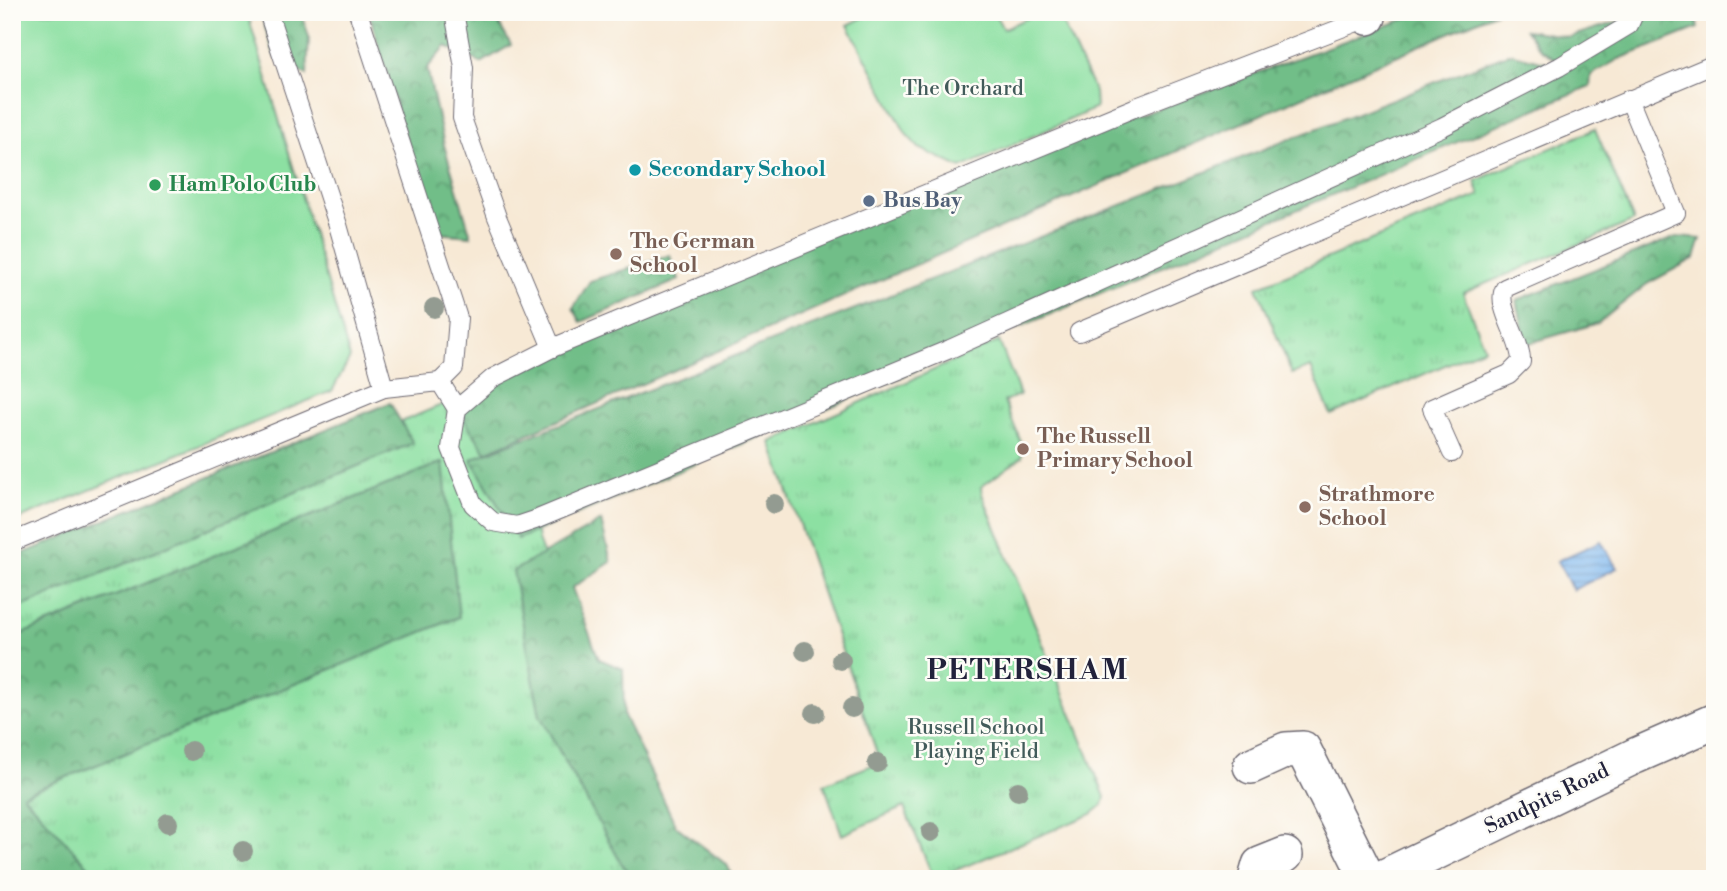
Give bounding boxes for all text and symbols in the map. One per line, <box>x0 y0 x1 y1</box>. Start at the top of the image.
park label: The Orchard <box>902 76 1024 102</box>
place label: Secondary School <box>649 157 826 183</box>
marker: Secondary School <box>627 162 643 178</box>
place label: Ham Polo Club <box>169 172 317 198</box>
marker: Ham Polo Club <box>147 177 163 193</box>
place label: Bus Bay <box>883 188 962 214</box>
marker: Bus Bay <box>861 193 877 209</box>
place label: The German School <box>630 229 755 279</box>
marker: The German School <box>608 246 624 262</box>
place label: The Russell Primary School <box>1037 424 1193 474</box>
marker: The Russell Primary School <box>1015 441 1031 457</box>
place label: Strathmore School <box>1319 482 1435 532</box>
marker: Strathmore School <box>1297 499 1313 515</box>
district label: PETERSHAM <box>927 653 1129 688</box>
park label: Russell School Playing Field <box>907 715 1045 765</box>
street label: Sandpits Road <box>1480 758 1614 840</box>

